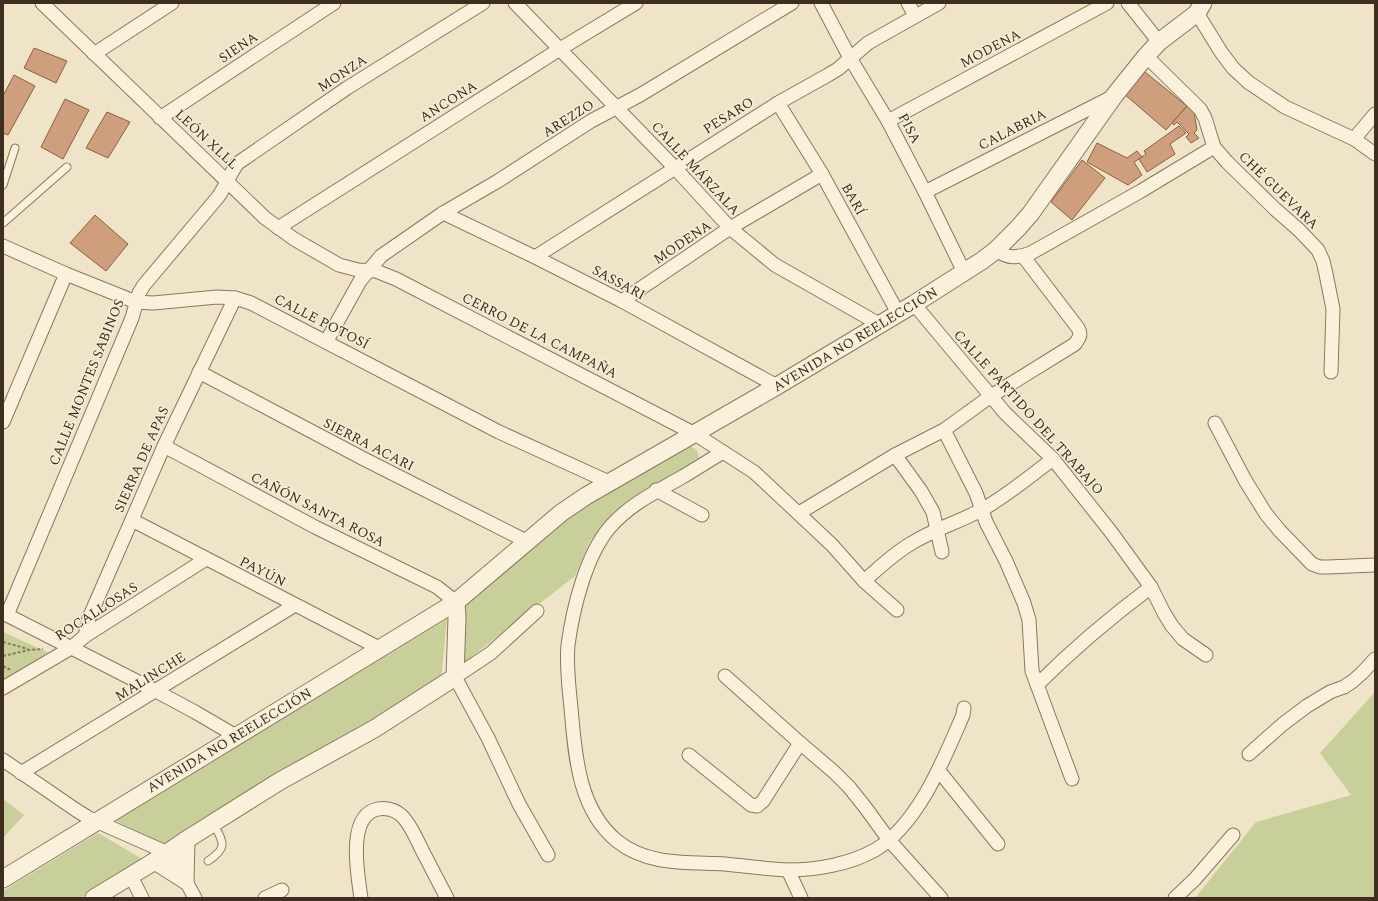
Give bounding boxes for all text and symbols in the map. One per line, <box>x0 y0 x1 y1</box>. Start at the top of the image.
street label: MODENA <box>956 23 1025 73</box>
street label: SIENA <box>214 26 263 68</box>
street label: MONZA <box>313 49 372 97</box>
street label: ANCONA <box>415 75 482 127</box>
street label: PESARO <box>699 92 758 139</box>
street label: AREZZO <box>538 94 598 143</box>
street label: CALABRIA <box>975 103 1050 156</box>
street label: LEÓN XLLL <box>170 104 243 174</box>
street label: PISA <box>893 109 927 148</box>
street label: CALLE MÁRZALA <box>646 117 745 221</box>
street label: CHÉ GUEVARA <box>1234 146 1324 235</box>
street label: BARÍ <box>836 179 871 220</box>
street label: MODENA <box>649 215 716 270</box>
street label: SASSARI <box>588 260 649 305</box>
street label: AVENIDA NO REELECCIÓN <box>769 282 942 397</box>
street label: CERRO DE LA CAMPAÑA <box>458 287 622 384</box>
street label: CALLE POTOSÍ <box>271 288 373 355</box>
street label: CALLE MONTES SABINOS <box>43 296 130 469</box>
street label: CALLE PARTIDO DEL TRABAJO <box>948 325 1109 500</box>
street label: SIERRA DE APAS <box>109 403 174 516</box>
street label: SIERRA ACARI <box>320 412 418 476</box>
street label: CAÑÓN SANTA ROSA <box>247 467 389 553</box>
street label: PAYÚN <box>236 551 290 592</box>
street label: ROCALLOSAS <box>51 577 142 646</box>
street label: MALINCHE <box>111 646 190 707</box>
street label: AVENIDA NO REELECCIÓN <box>143 683 316 798</box>

